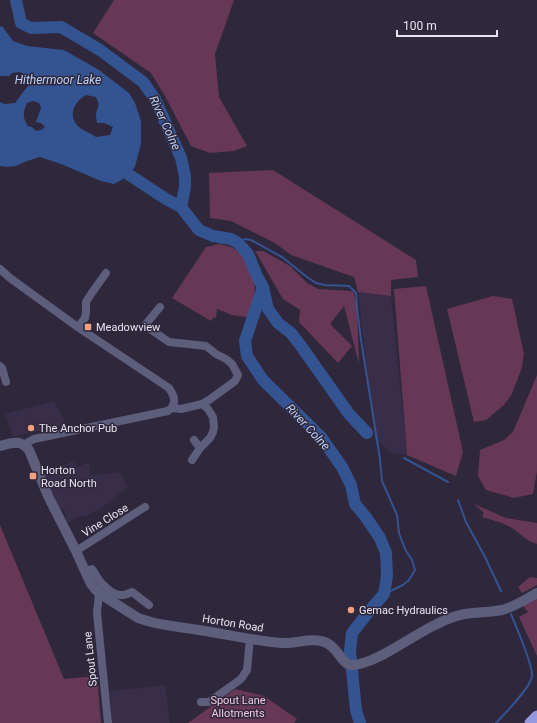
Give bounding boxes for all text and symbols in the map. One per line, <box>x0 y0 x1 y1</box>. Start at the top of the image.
scale bar <box>397 12 497 38</box>
text: 100 m <box>403 19 437 33</box>
water label: Hithermoor Lake <box>15 73 101 87</box>
water label: River Colne <box>146 94 184 152</box>
place label: Meadowview <box>96 321 161 334</box>
marker: Meadowview <box>83 322 93 332</box>
water label: River Colne <box>283 401 333 453</box>
place label: The Anchor Pub <box>39 422 117 435</box>
marker: The Anchor Pub <box>26 423 36 433</box>
place label: Horton Road North <box>41 464 97 490</box>
marker: Horton Road North <box>28 471 38 481</box>
street label: Vine Close <box>80 501 131 540</box>
place label: Gemac Hydraulics <box>359 604 448 617</box>
marker: Gemac Hydraulics <box>346 605 356 615</box>
street label: Horton Road <box>201 612 265 635</box>
street label: Spout Lane <box>81 631 100 687</box>
park label: Spout Lane Allotments <box>210 694 266 720</box>

